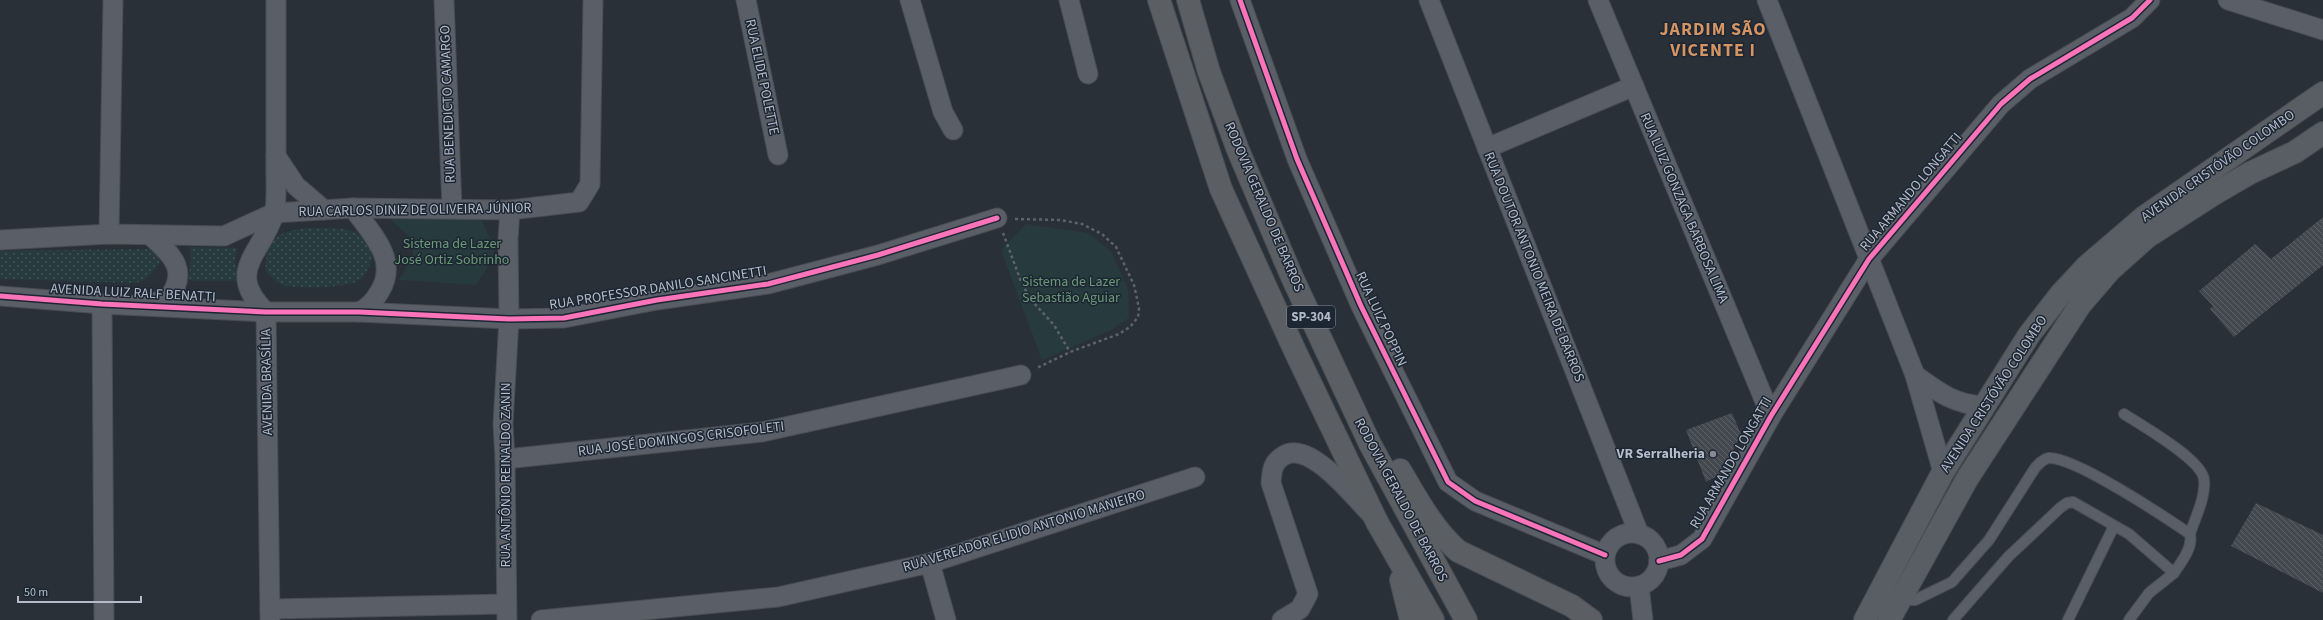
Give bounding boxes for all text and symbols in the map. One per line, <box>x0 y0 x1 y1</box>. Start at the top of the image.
street label: RUA ELIDE POLETTE <box>740 17 784 137</box>
district label: JARDIM SÃO VICENTE I <box>1659 17 1767 63</box>
street label: RUA BENEDICTO CAMARGO <box>435 25 461 183</box>
street label: AVENIDA CRISTÓVÃO COLOMBO <box>2137 105 2299 227</box>
street label: RUA LUIZ GONZAGA BARBOSA LIMA <box>1635 110 1733 307</box>
street label: RODOVIA GERALDO DE BARROS <box>1219 119 1309 295</box>
street label: RUA ARMANDO LONGATTI <box>1855 128 1967 256</box>
street label: RUA DOUTOR ANTONIO MEIRA DE BARROS <box>1479 149 1589 385</box>
street label: RUA CARLOS DINIZ DE OLIVEIRA JÚNIOR <box>298 198 532 222</box>
park label: Sistema de Lazer José Ortiz Sobrinho <box>395 234 509 270</box>
street label: RUA PROFESSOR DANILO SANCINETTI <box>548 261 768 315</box>
street label: RUA LUIZ POPPIN <box>1350 268 1412 370</box>
park label: Sistema de Lazer Sebastião Aguiar <box>1022 272 1120 308</box>
street label: AVENIDA LUIZ RALF BENATTI <box>50 279 216 307</box>
road number: SP-304 <box>1287 306 1335 328</box>
street label: AVENIDA CRISTÓVÃO COLOMBO <box>1936 312 2052 476</box>
street label: AVENIDA BRASÍLIA <box>256 328 278 435</box>
street label: RUA ANTÔNIO REINALDO ZANIN <box>496 382 516 568</box>
street label: RUA ARMANDO LONGATTI <box>1685 393 1777 533</box>
street label: RODOVIA GERALDO DE BARROS <box>1349 415 1453 585</box>
street label: RUA JOSÉ DOMINGOS CRISOFOLETI <box>577 416 785 462</box>
place label: VR Serralheria <box>1616 444 1705 464</box>
marker: VR Serralheria <box>1708 449 1718 459</box>
street label: RUA VEREADOR ELIDIO ANTONIO MANIEIRO <box>900 485 1148 577</box>
scale bar <box>18 578 141 604</box>
text: 50 m <box>24 584 48 601</box>

